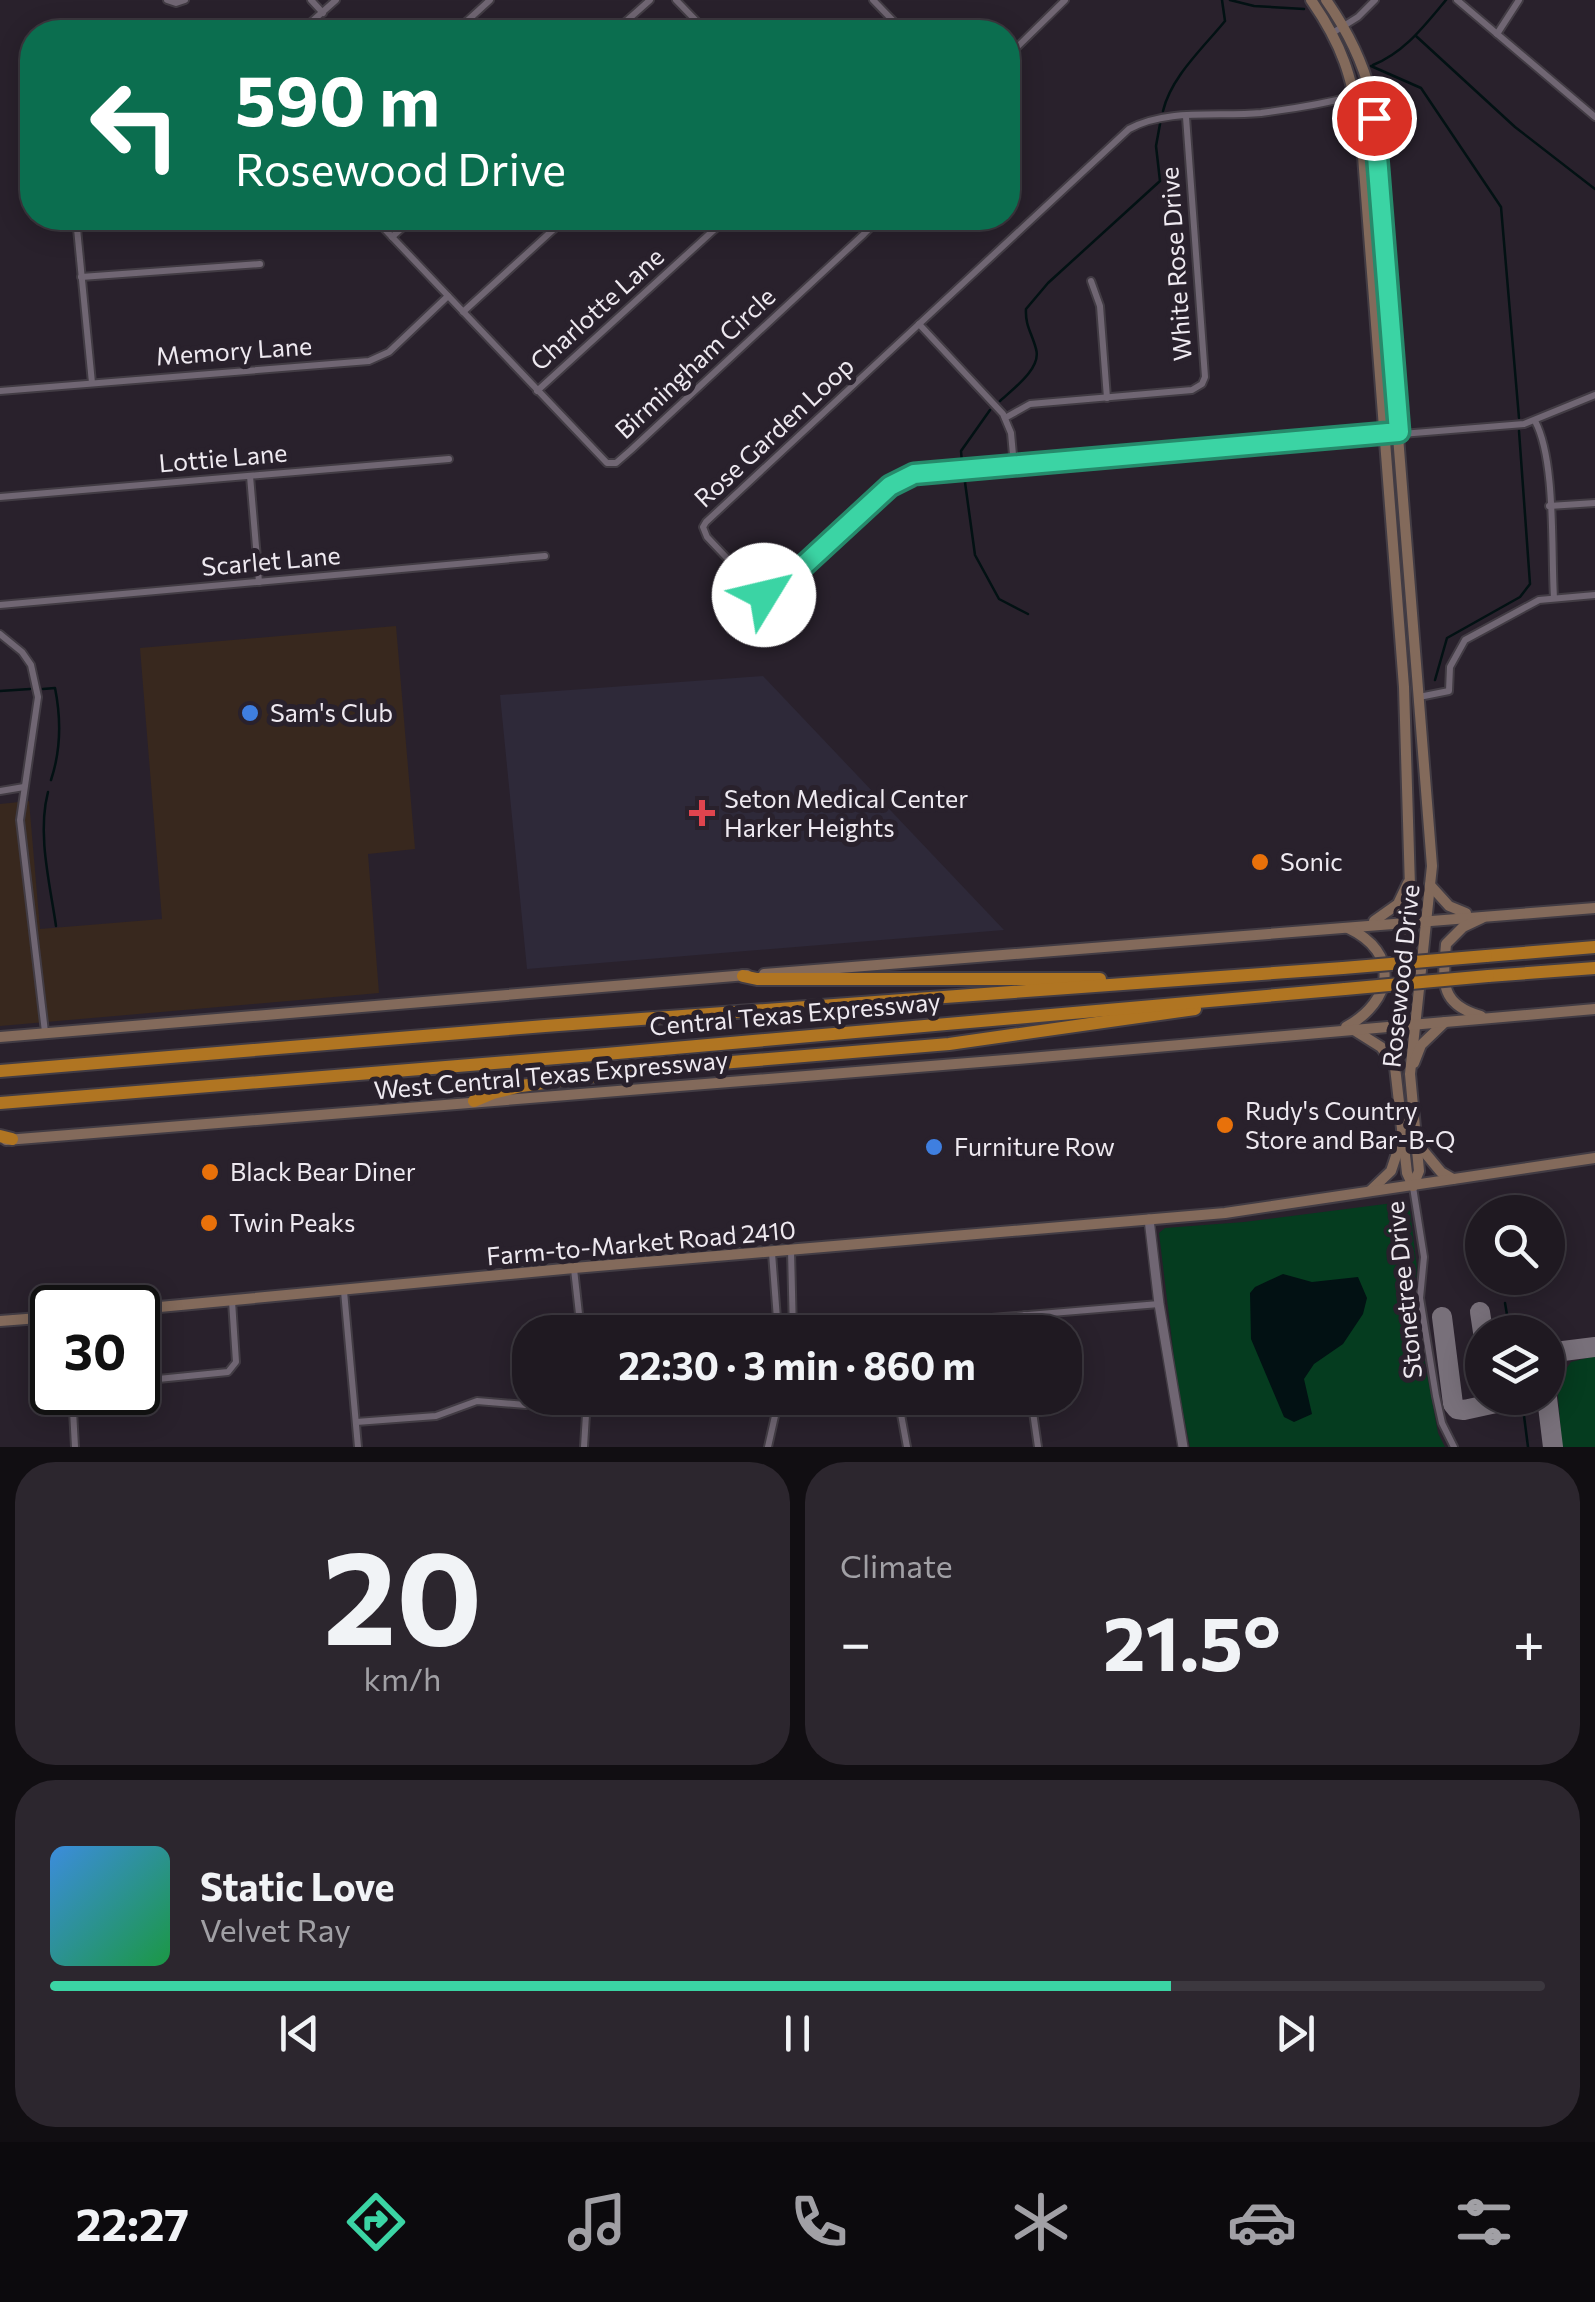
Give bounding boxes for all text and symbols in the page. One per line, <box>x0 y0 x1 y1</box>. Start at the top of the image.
text: 590 m <box>235 55 440 140</box>
icon: left <box>70 60 200 190</box>
pin <box>1332 76 1417 161</box>
icon: arrive <box>1347 91 1402 146</box>
text: Rosewood Drive <box>235 140 566 195</box>
street label: White Rose Drive <box>1153 166 1197 362</box>
street label: Charlotte Lane <box>524 241 669 376</box>
street label: Birmingham Circle <box>608 280 780 444</box>
street label: Memory Lane <box>155 330 313 370</box>
street label: Rose Garden Loop <box>688 350 859 513</box>
street label: Lottie Lane <box>157 436 288 478</box>
street label: Scarlet Lane <box>200 539 342 581</box>
position arrow <box>712 543 816 647</box>
place label: Sam's Club <box>270 697 393 727</box>
marker: Sam's Club <box>239 702 261 724</box>
place label: Seton Medical Center Harker Heights <box>724 783 968 842</box>
marker: Seton Medical Center Harker Heights <box>689 800 715 826</box>
place label: Sonic <box>1280 846 1343 876</box>
marker: Sonic <box>1249 851 1271 873</box>
street label: Rosewood Drive <box>1375 883 1425 1069</box>
street label: Central Texas Expressway <box>648 985 942 1041</box>
street label: West Central Texas Expressway <box>372 1044 729 1104</box>
place label: Rudy's Country Store and Bar-B-Q <box>1245 1095 1455 1154</box>
marker: Rudy's Country Store and Bar-B-Q <box>1214 1114 1236 1136</box>
place label: Furniture Row <box>954 1131 1115 1161</box>
marker: Furniture Row <box>923 1136 945 1158</box>
place label: Black Bear Diner <box>230 1156 416 1186</box>
marker: Black Bear Diner <box>199 1161 221 1183</box>
map controls <box>1465 1195 1565 1415</box>
button: search <box>1465 1195 1565 1295</box>
street label: Stonetree Drive <box>1379 1200 1427 1380</box>
place label: Twin Peaks <box>229 1207 355 1237</box>
marker: Twin Peaks <box>198 1212 220 1234</box>
street label: Farm-to-Market Road 2410 <box>485 1214 797 1270</box>
speed limit sign: 30 <box>30 1285 160 1415</box>
button: layers <box>1465 1315 1565 1415</box>
text: 22:30 · 3 min · 860 m <box>618 1341 976 1388</box>
text: 20 <box>323 1513 482 1672</box>
text: Climate <box>840 1545 953 1585</box>
text: 21.5° <box>1103 1595 1281 1686</box>
text: − <box>840 1607 871 1674</box>
text: + <box>1513 1607 1545 1674</box>
text: km/h <box>364 1658 441 1698</box>
text: Static Love <box>200 1862 395 1909</box>
text: Velvet Ray <box>200 1909 351 1949</box>
icon: previous <box>272 2006 327 2061</box>
icon: pause <box>770 2006 825 2061</box>
icon: next <box>1268 2006 1323 2061</box>
icon: directions <box>341 2187 411 2257</box>
icon: music <box>562 2187 632 2257</box>
icon: phone <box>784 2187 854 2257</box>
icon: climate <box>1006 2187 1076 2257</box>
icon: car <box>1227 2187 1297 2257</box>
icon: filters <box>1449 2187 1519 2257</box>
text: 22:27 <box>76 2195 189 2250</box>

